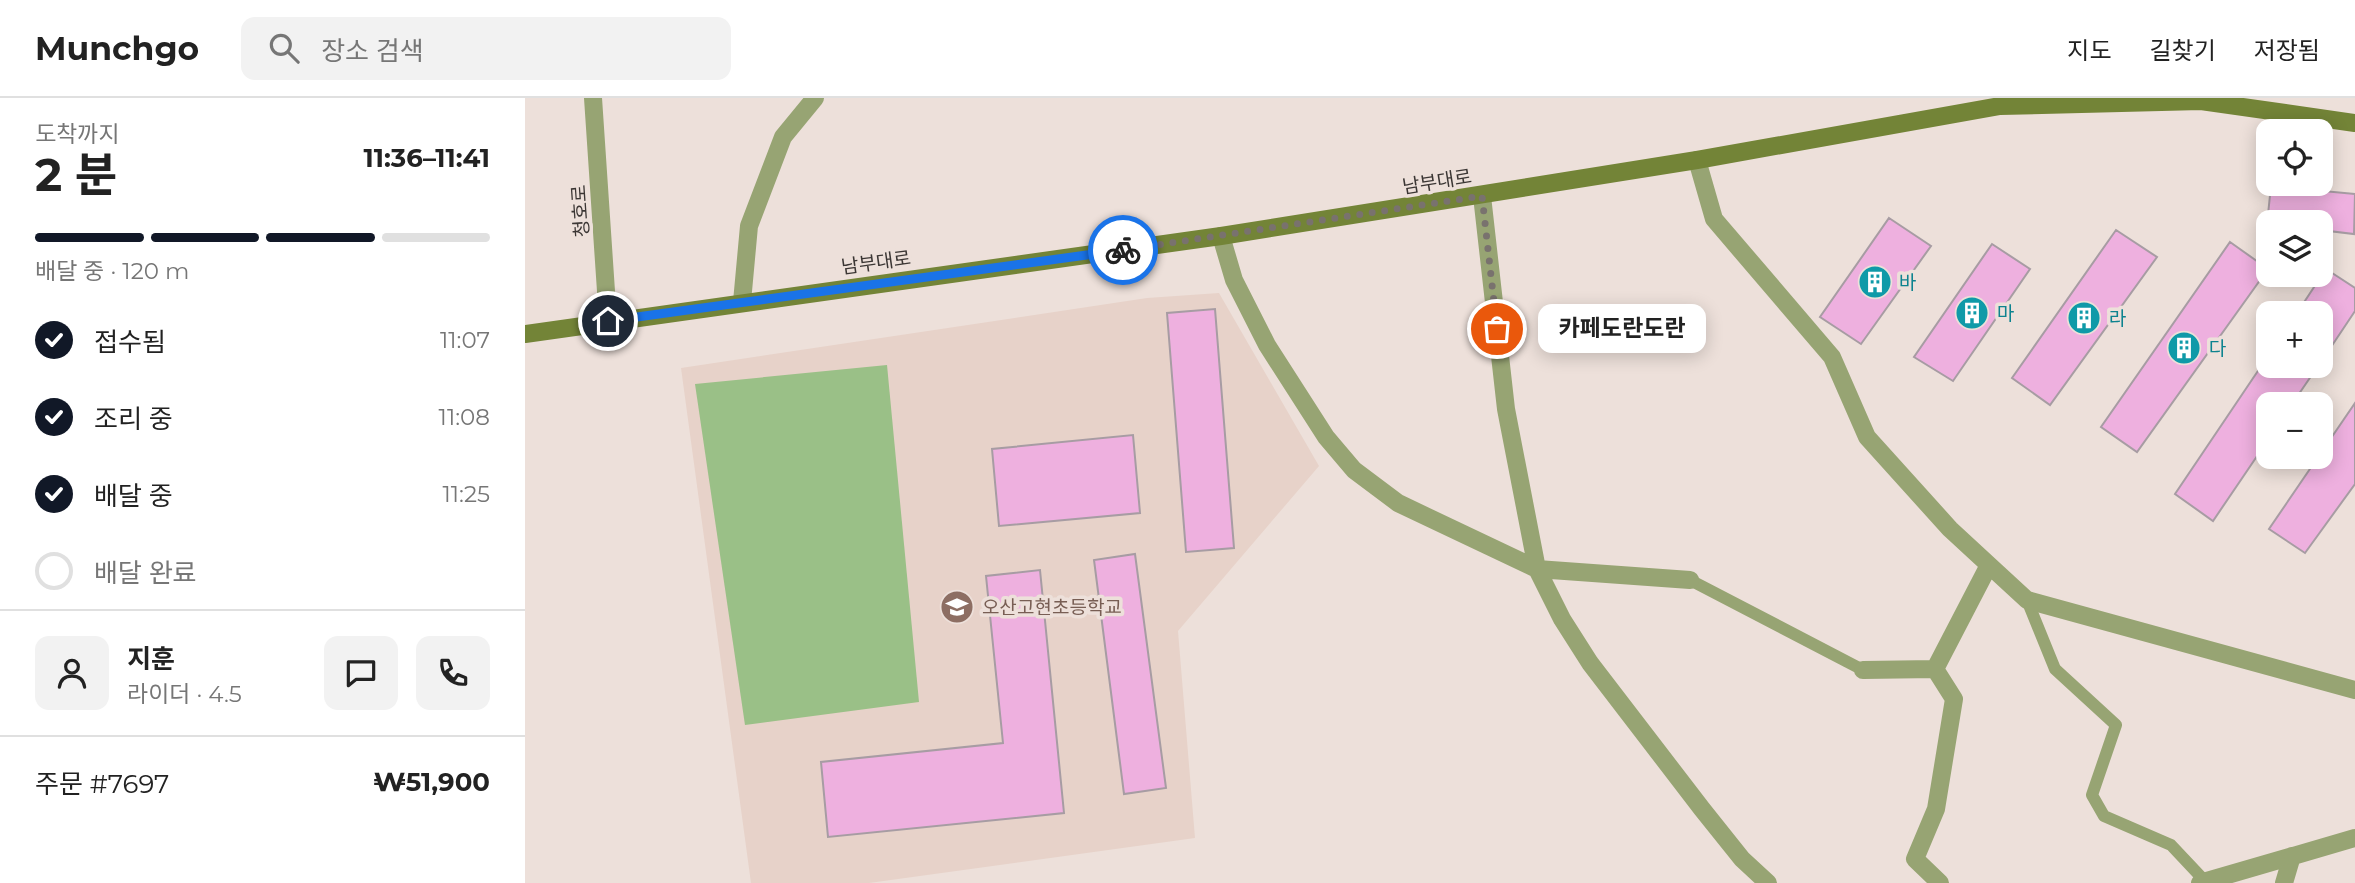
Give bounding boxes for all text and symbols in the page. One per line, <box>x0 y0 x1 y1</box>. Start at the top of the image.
search box <box>241 17 731 80</box>
text: Munchgo <box>35 28 199 68</box>
icon: search <box>265 29 303 67</box>
text: 장소 검색 <box>321 35 424 67</box>
text: 지도 <box>2067 36 2112 65</box>
text: 길찾기 <box>2150 36 2216 65</box>
text: 저장됨 <box>2254 36 2320 65</box>
map controls <box>2256 119 2333 469</box>
button: locate <box>2256 119 2333 196</box>
text: 도착까지 <box>35 120 120 148</box>
text: 11:36–11:41 <box>364 142 490 174</box>
text: 2 분 <box>35 146 117 203</box>
street label: 남부대로 <box>1401 165 1473 198</box>
street label: 청호로 <box>567 184 594 238</box>
button: layers <box>2256 210 2333 287</box>
courier <box>1088 215 1158 285</box>
icon: bike <box>1104 231 1142 269</box>
street label: 남부대로 <box>840 246 912 279</box>
text: 배달 중 · 120 m <box>35 257 189 285</box>
building icon: 바 <box>1856 263 1894 301</box>
place label: 바 <box>1899 271 1916 294</box>
pin <box>578 291 638 351</box>
building icon: 마 <box>1953 294 1991 332</box>
pin <box>1467 299 1527 359</box>
building icon: 라 <box>2065 299 2103 337</box>
button: + <box>2256 301 2333 378</box>
icon: home <box>589 302 627 340</box>
place label: 마 <box>1997 302 2014 325</box>
callout: 카페도란도란 <box>1539 304 1707 354</box>
place label: 라 <box>2109 307 2126 330</box>
icon: bag <box>1478 310 1516 348</box>
text: 카페도란도란 <box>1559 314 1685 342</box>
icon: check <box>35 321 73 359</box>
text: 접수됨 <box>94 326 166 358</box>
text: 11:07 <box>440 326 490 354</box>
building icon: 다 <box>2165 329 2203 367</box>
place label: 다 <box>2209 337 2226 360</box>
button: − <box>2256 392 2333 469</box>
icon: check <box>35 398 73 436</box>
text: 조리 중 <box>94 403 173 435</box>
text: 11:08 <box>439 403 490 431</box>
icon: check <box>35 475 73 513</box>
text: 배달 중 <box>94 480 173 512</box>
text: 11:25 <box>442 480 490 508</box>
text: 배달 완료 <box>94 557 197 589</box>
school or university icon: 오산고현초등학교 <box>938 588 976 626</box>
place label: 오산고현초등학교 <box>982 596 1122 619</box>
button: person <box>35 636 109 710</box>
button: chat <box>324 636 398 710</box>
button: phone <box>416 636 490 710</box>
text: 지훈 <box>127 643 175 675</box>
text: 라이더 · 4.5 <box>127 680 242 708</box>
text: ₩51,900 <box>373 766 490 798</box>
text: 주문 #7697 <box>35 768 169 800</box>

